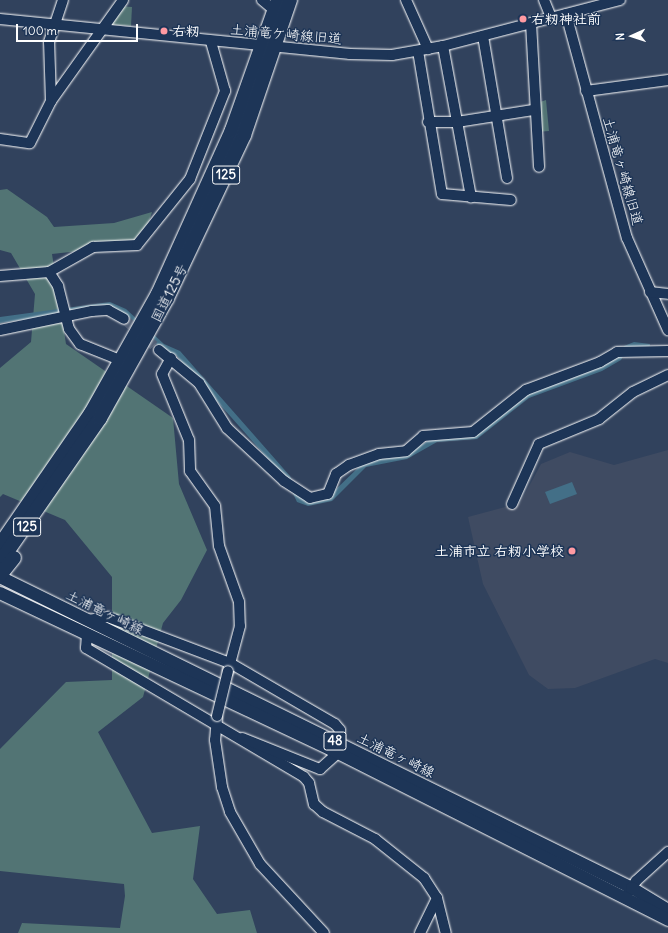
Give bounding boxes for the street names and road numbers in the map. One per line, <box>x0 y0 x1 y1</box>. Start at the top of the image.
street label: 土浦竜ケ崎線旧道 <box>229 21 343 47</box>
street label: 土浦竜ヶ崎線旧道 <box>599 115 647 227</box>
road number: 125 <box>212 164 240 186</box>
street label: 国道125号 <box>147 261 191 325</box>
road number: 125 <box>13 516 41 538</box>
street label: 土浦竜ヶ崎線 <box>64 586 146 638</box>
street label: 土浦竜ヶ崎線 <box>355 729 437 781</box>
road number: 48 <box>323 730 347 752</box>

